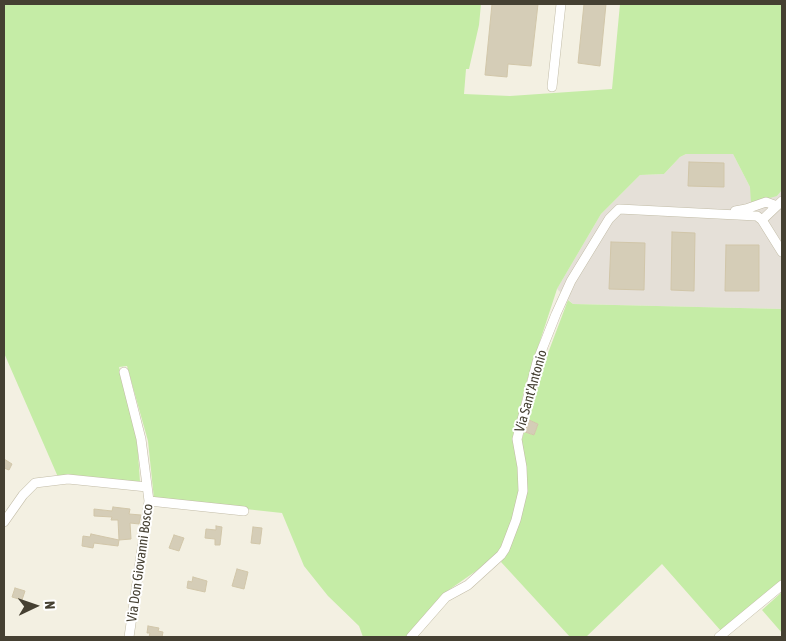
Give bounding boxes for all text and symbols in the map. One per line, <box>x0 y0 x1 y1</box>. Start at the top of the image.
street label: Via Sant'Antonio <box>511 348 551 434</box>
street label: Via Don Giovanni Bosco <box>123 503 157 623</box>
north arrow <box>10 581 60 631</box>
text: N <box>42 601 58 610</box>

